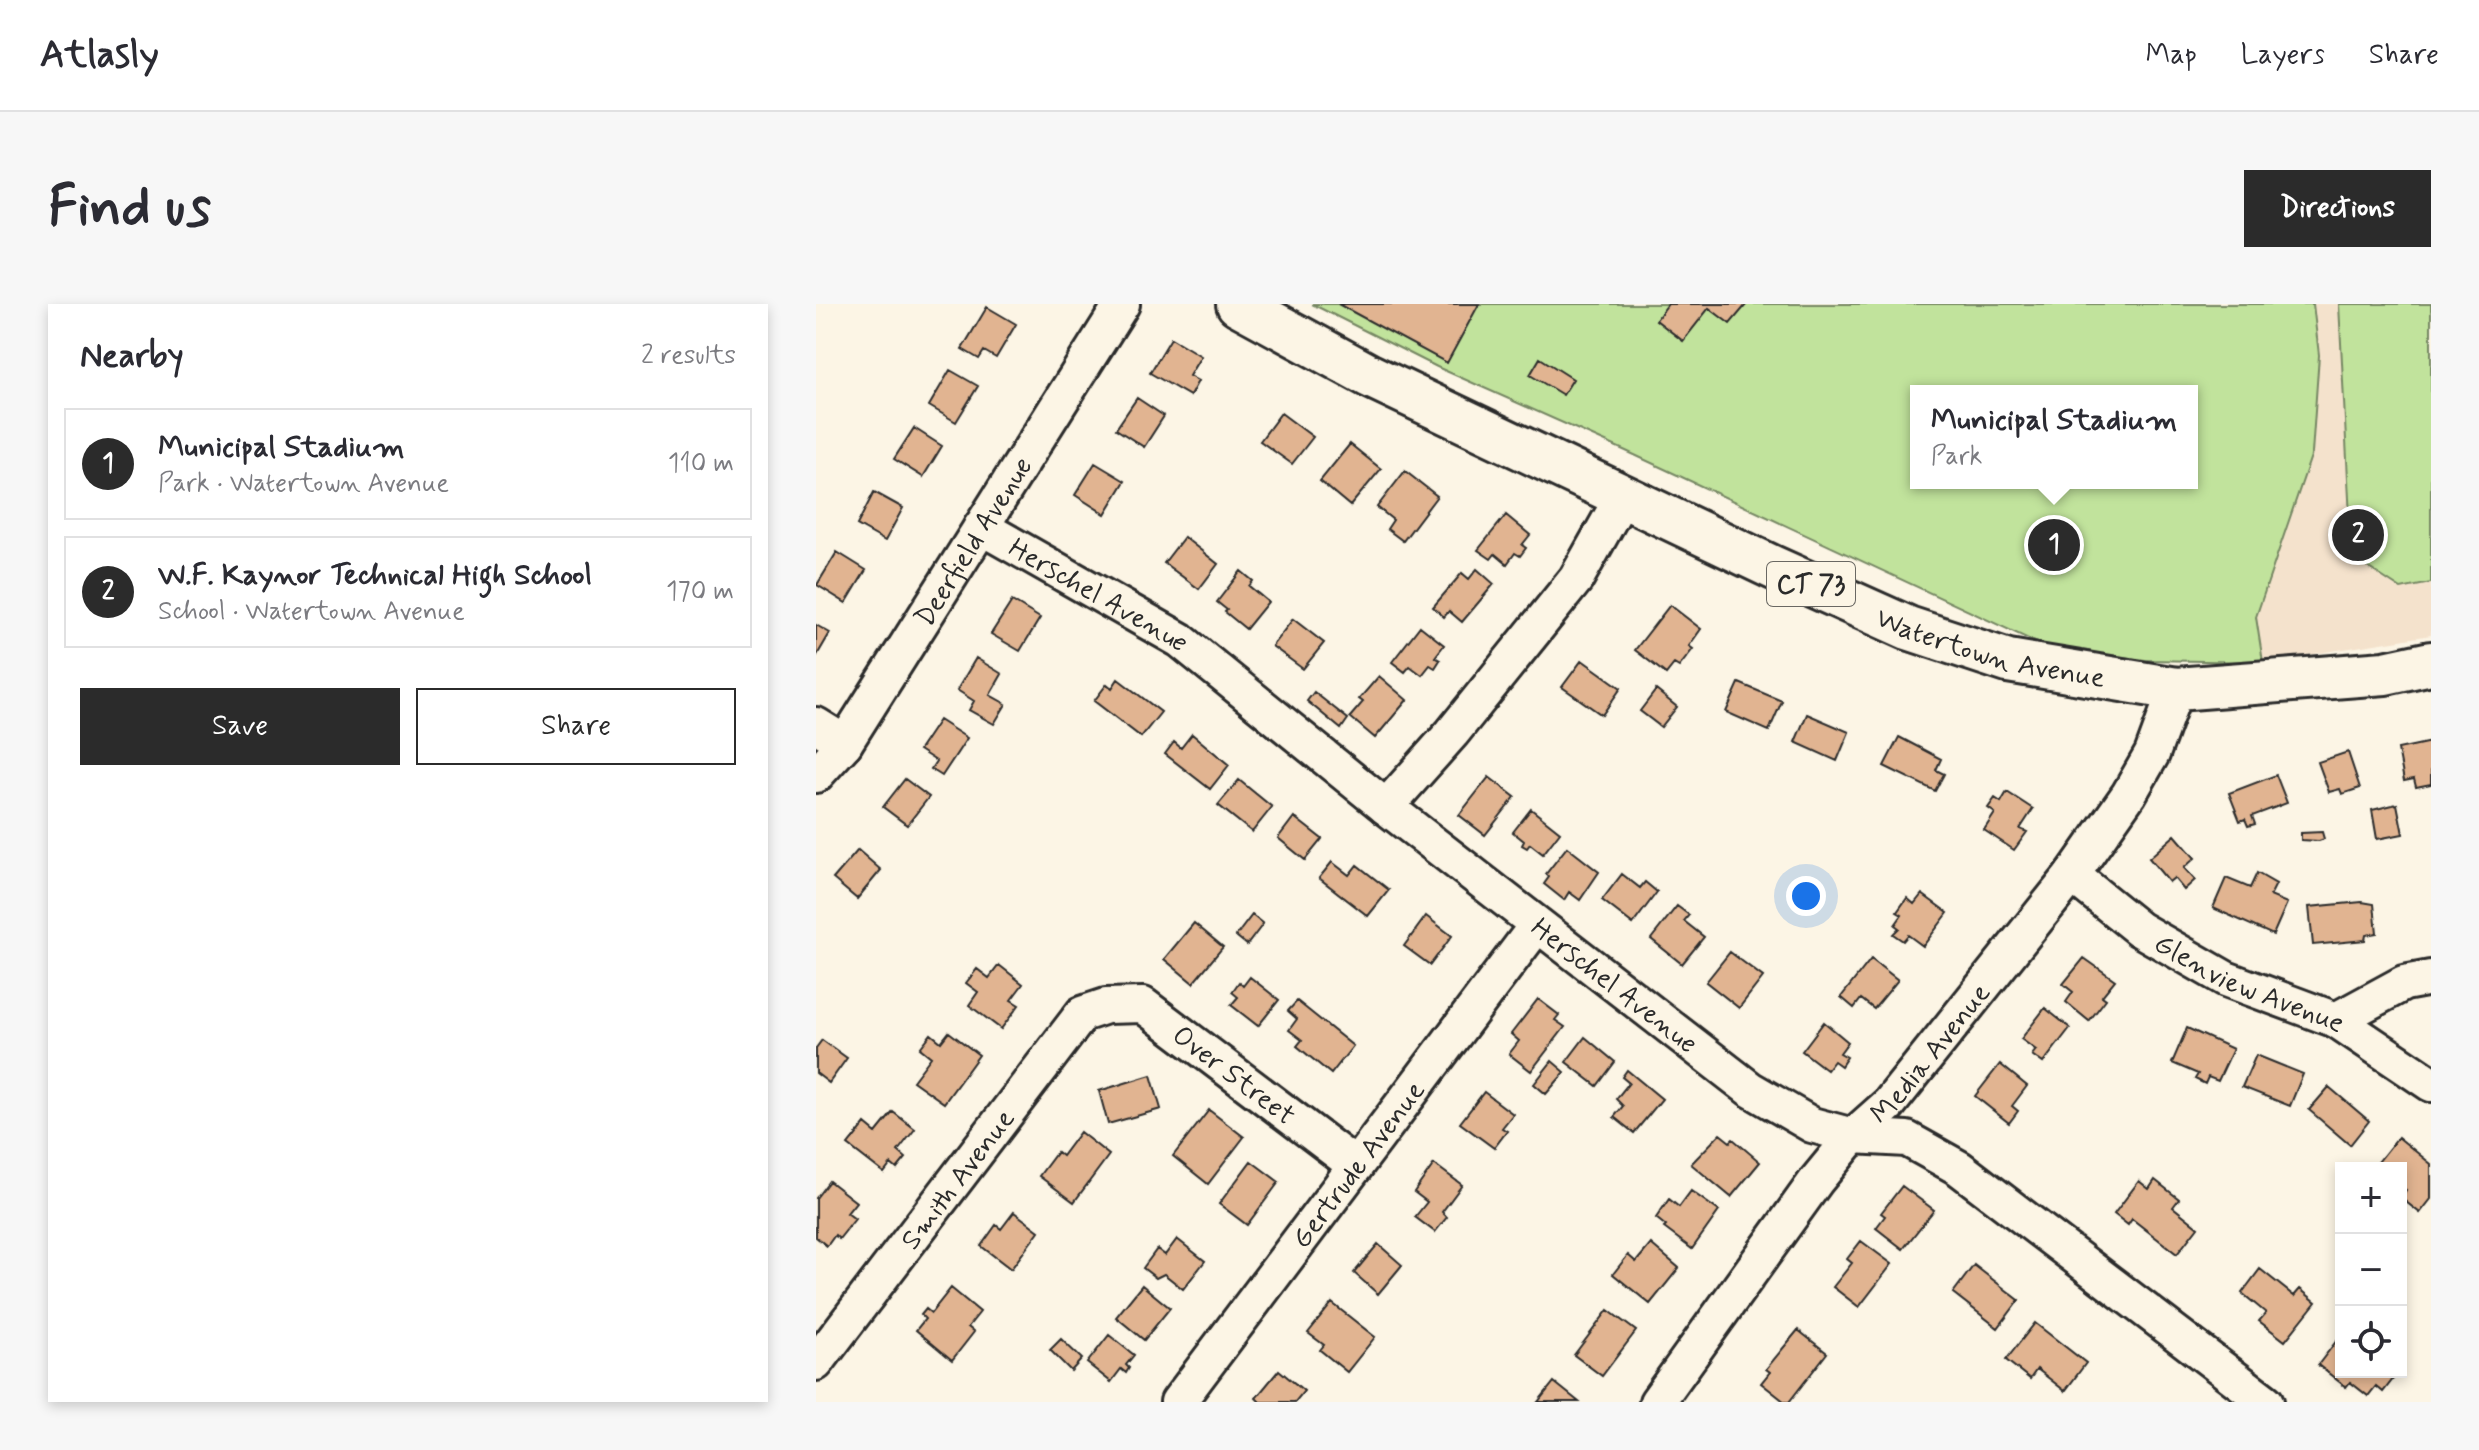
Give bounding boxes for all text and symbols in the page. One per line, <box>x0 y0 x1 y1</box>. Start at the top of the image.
text: Atlasly <box>40 31 159 80</box>
text: Map <box>2146 37 2197 74</box>
text: Layers <box>2241 37 2325 74</box>
text: Share <box>2369 37 2439 74</box>
button: Directions <box>2244 170 2431 247</box>
text: Find us <box>48 172 211 245</box>
text: Nearby <box>80 334 184 379</box>
text: 2 results <box>641 339 736 373</box>
popup <box>1910 385 2198 489</box>
text: Municipal Stadium <box>1931 401 2177 440</box>
text: Municipal Stadium <box>158 428 405 467</box>
text: Park <box>1931 440 1982 474</box>
text: 1 <box>102 447 114 481</box>
text: 110 m <box>668 447 734 481</box>
street label: Deerfield Avenue <box>907 450 1042 634</box>
text: Park · Watertown Avenue <box>158 467 449 501</box>
pin: 2 <box>2332 505 2384 565</box>
pin: 1 <box>2028 515 2080 575</box>
street label: Herschel Avenue <box>1001 530 1196 661</box>
text: W.F. Kaynor Technical High School <box>158 556 592 595</box>
road number: CT 73 <box>1767 562 1855 606</box>
text: 2 <box>102 575 114 609</box>
text: 170 m <box>666 575 734 609</box>
text: School · Watertown Avenue <box>158 595 465 629</box>
street label: Watertown Avenue <box>1870 600 2108 698</box>
button: Save <box>80 688 400 765</box>
button: Share <box>416 688 736 765</box>
your location <box>1786 876 1826 916</box>
street label: Herschel Avenue <box>1523 910 1705 1063</box>
street label: Glenview Avenue <box>2147 926 2352 1042</box>
street label: Media Avenue <box>1863 976 2000 1133</box>
street label: Over Street <box>1164 1018 1302 1135</box>
street label: Gertrude Avenue <box>1284 1074 1434 1257</box>
street label: Smith Avenue <box>893 1102 1024 1258</box>
map controls <box>2335 1162 2407 1378</box>
button: + <box>2335 1162 2407 1234</box>
button: − <box>2335 1234 2407 1306</box>
button: locate <box>2335 1306 2407 1378</box>

